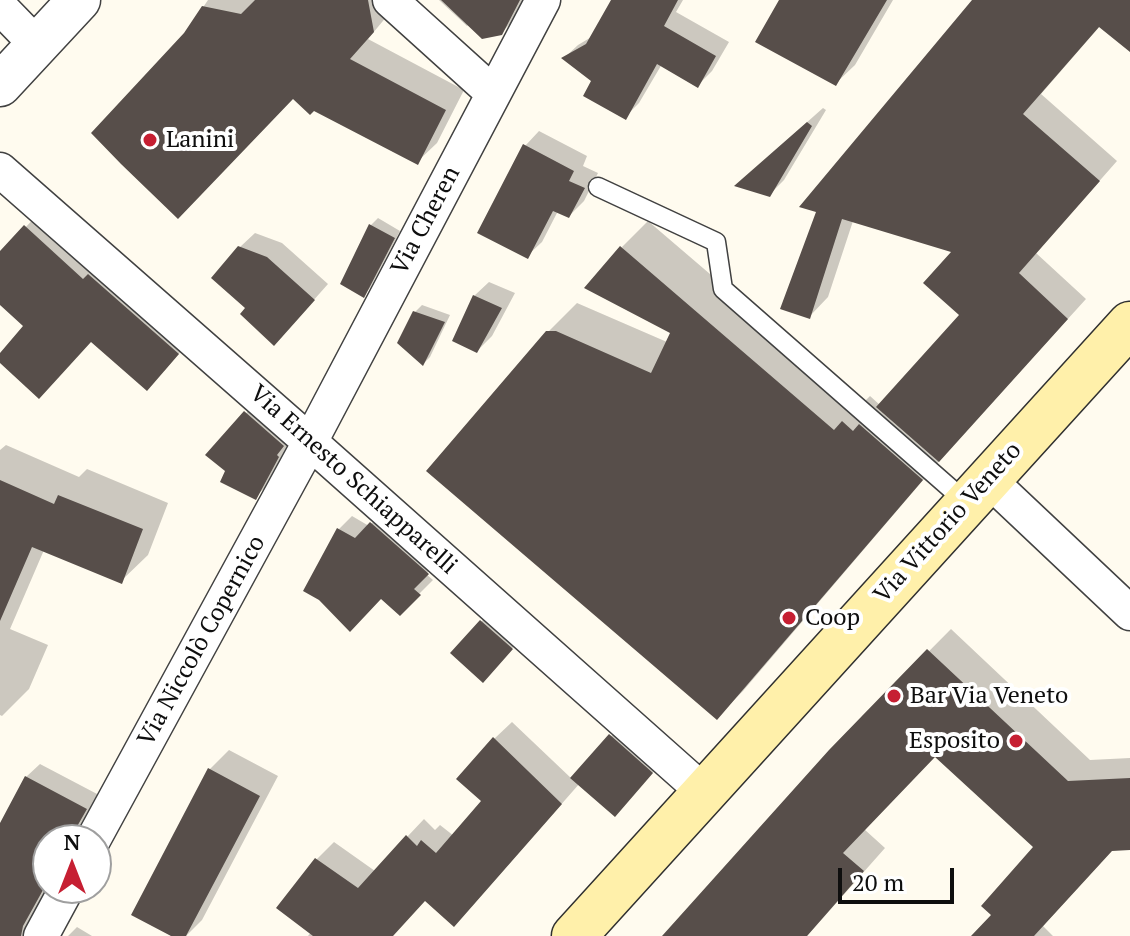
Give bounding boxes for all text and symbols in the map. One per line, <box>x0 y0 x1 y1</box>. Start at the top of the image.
place label: Lanini <box>166 126 234 154</box>
marker: Lanini <box>141 131 159 149</box>
street label: Via Cheren <box>385 162 467 280</box>
street label: Via Ernesto Schiapparelli <box>243 379 463 581</box>
street label: Via Vittorio Veneto <box>868 437 1028 609</box>
street label: Via Niccolò Copernico <box>132 531 272 751</box>
place label: Coop <box>805 604 860 632</box>
marker: Coop <box>780 609 798 627</box>
place label: Bar Via Veneto <box>910 682 1068 710</box>
marker: Bar Via Veneto <box>885 687 903 705</box>
place label: Esposito <box>909 727 1000 755</box>
marker: Esposito <box>1007 732 1025 750</box>
north arrow <box>32 824 112 904</box>
text: N <box>64 827 80 856</box>
scale bar <box>842 852 958 902</box>
text: 20 m <box>852 866 904 898</box>

